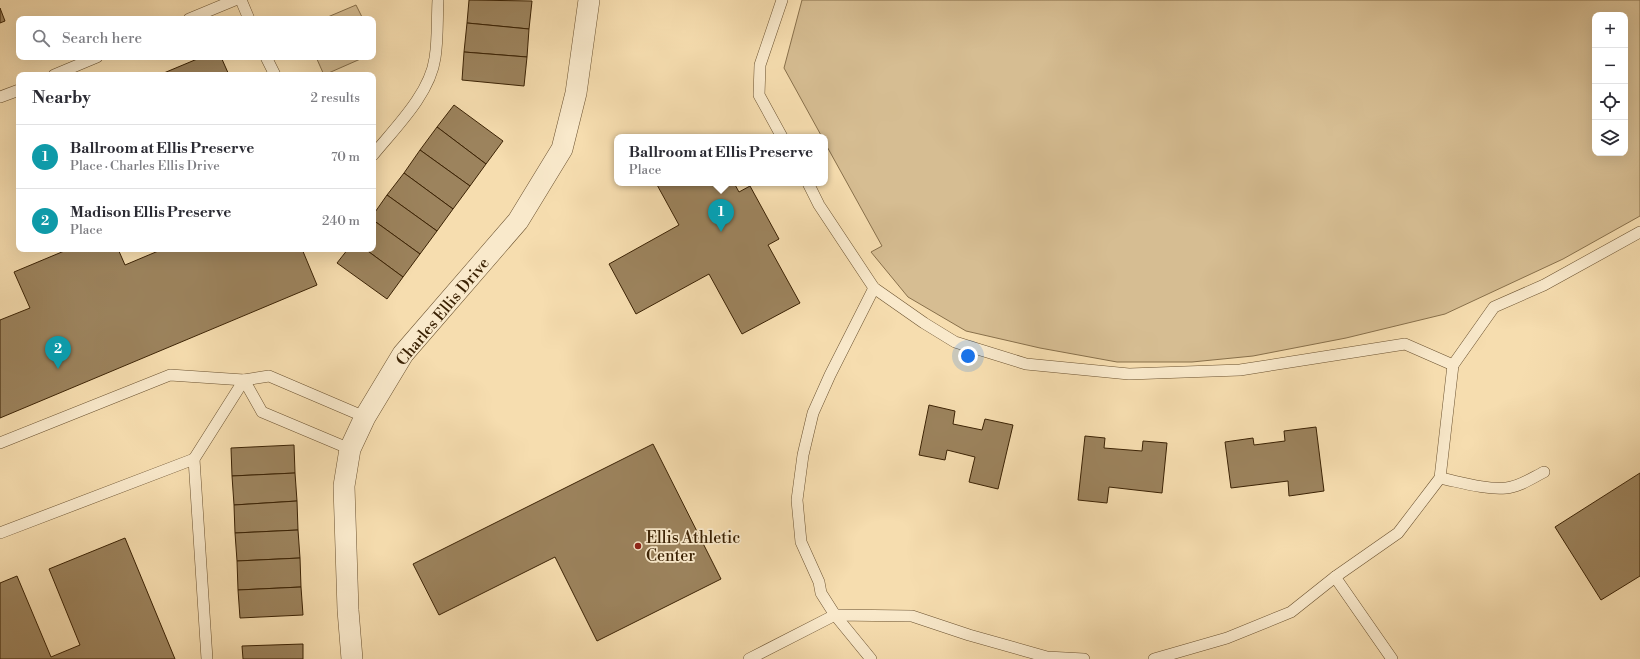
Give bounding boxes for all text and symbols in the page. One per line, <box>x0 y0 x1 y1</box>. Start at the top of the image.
map controls <box>1592 12 1628 156</box>
button: + <box>1592 12 1628 48</box>
search box <box>16 16 376 60</box>
icon: search <box>30 27 52 49</box>
text: Search here <box>62 29 142 48</box>
button: − <box>1592 48 1628 84</box>
button: locate <box>1592 84 1628 120</box>
text: Nearby <box>32 87 91 109</box>
text: 2 results <box>311 90 360 106</box>
button: layers <box>1592 120 1628 156</box>
popup <box>614 134 828 186</box>
text: Ballroom at Ellis Preserve <box>70 139 254 158</box>
text: Ballroom at Ellis Preserve <box>629 143 813 162</box>
text: 1 <box>42 149 48 165</box>
text: 70 m <box>331 149 360 165</box>
text: Place · Charles Ellis Drive <box>70 158 220 174</box>
text: Place <box>629 162 661 178</box>
pin: 1 <box>708 199 734 232</box>
text: Madison Ellis Preserve <box>70 203 231 222</box>
text: 2 <box>41 213 49 229</box>
text: 240 m <box>322 213 360 229</box>
text: Place <box>70 222 102 238</box>
street label: Charles Ellis Drive <box>392 253 494 370</box>
pin: 2 <box>45 336 71 369</box>
your location <box>958 346 978 366</box>
place label: Ellis Athletic Center <box>646 528 740 566</box>
marker: Ellis Athletic Center <box>633 541 643 551</box>

